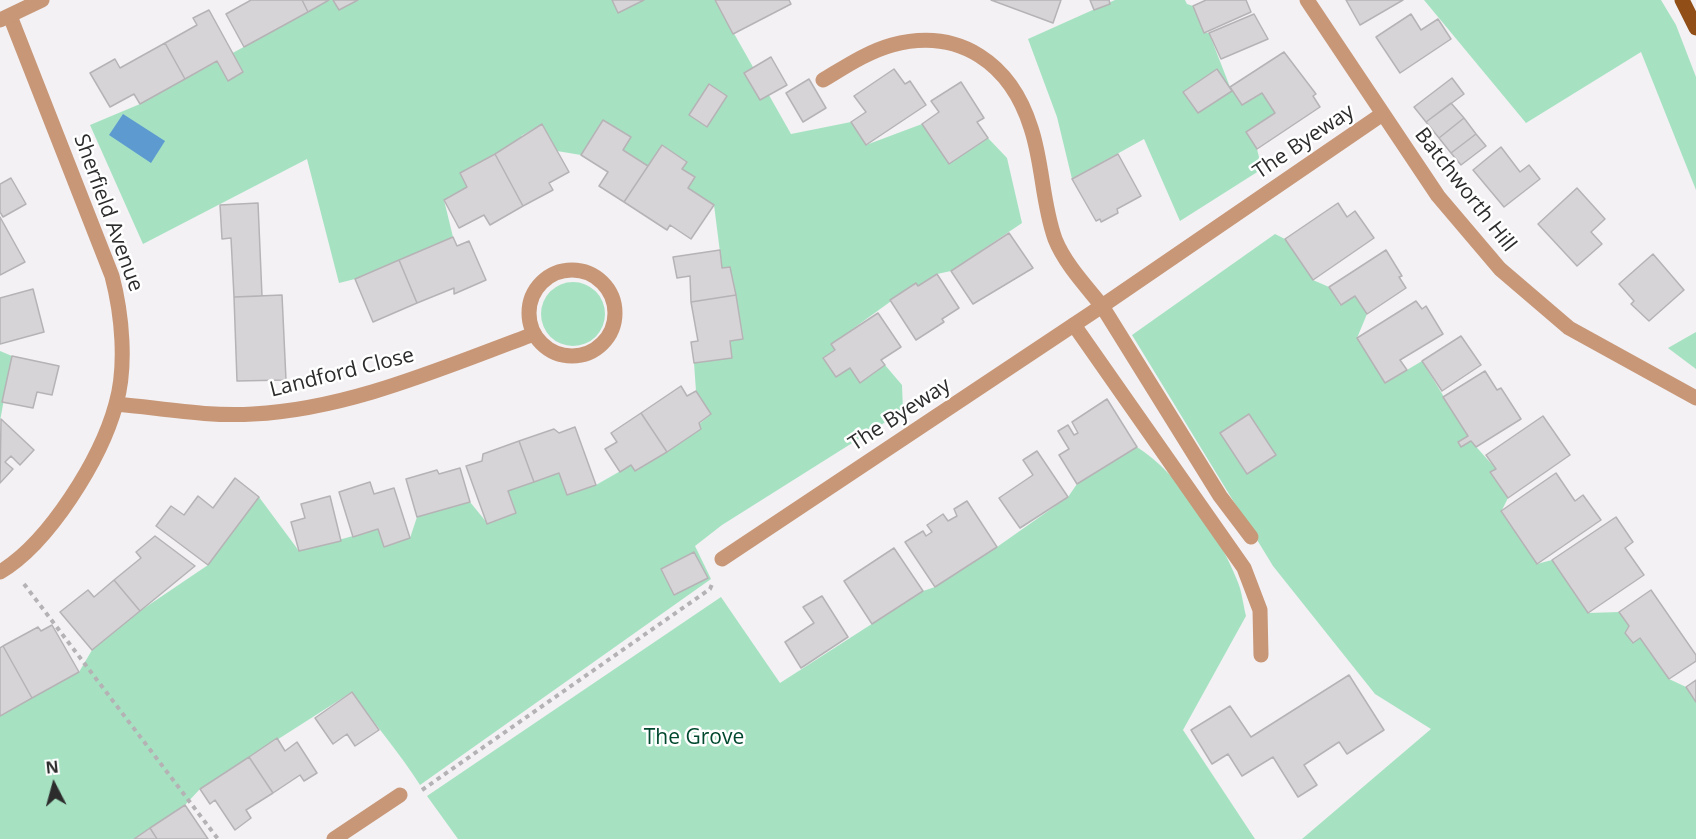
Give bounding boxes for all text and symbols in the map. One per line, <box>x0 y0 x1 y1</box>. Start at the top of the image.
street label: The Byeway <box>1249 99 1359 185</box>
street label: Batchworth Hill <box>1409 123 1521 257</box>
street label: Sherfield Avenue <box>68 131 148 295</box>
street label: Landford Close <box>267 343 417 403</box>
street label: The Byeway <box>844 373 956 457</box>
park label: The Grove <box>644 725 744 751</box>
north arrow <box>24 755 84 815</box>
text: N <box>44 755 60 779</box>

